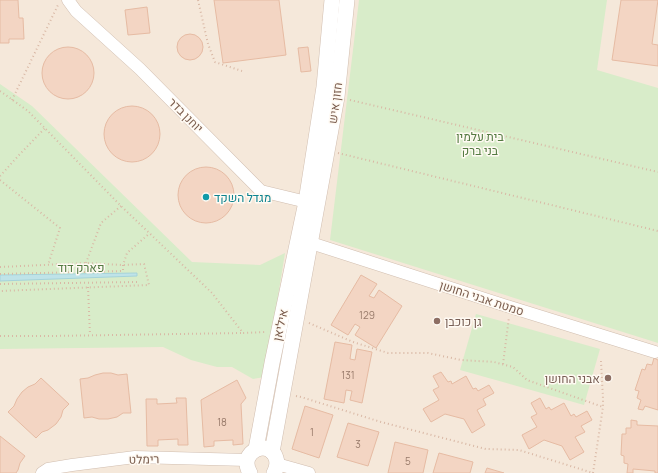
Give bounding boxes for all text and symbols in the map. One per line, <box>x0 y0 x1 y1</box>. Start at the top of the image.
street label: חזון איש <box>324 81 346 125</box>
street label: יוחנן בדר <box>165 94 207 136</box>
park label: בית עלמין בני ברק <box>456 128 504 159</box>
place label: מגדל השקד <box>214 189 271 206</box>
marker: מגדל השקד <box>201 192 211 202</box>
park label: פארק דוד <box>57 259 105 276</box>
street label: סמטת אבני החושן <box>438 276 526 320</box>
street label: איליאן <box>268 307 292 343</box>
house number: 129 <box>359 308 375 322</box>
place label: גן כוכבן <box>445 313 482 330</box>
marker: גן כוכבן <box>432 316 442 326</box>
house number: 131 <box>341 368 355 382</box>
place label: אבני החושן <box>545 370 600 387</box>
marker: אבני החושן <box>603 373 613 383</box>
house number: 18 <box>217 415 227 429</box>
house number: 1 <box>310 425 314 439</box>
house number: 3 <box>355 437 361 451</box>
street label: רימלט <box>129 450 159 468</box>
house number: 5 <box>405 454 411 468</box>

